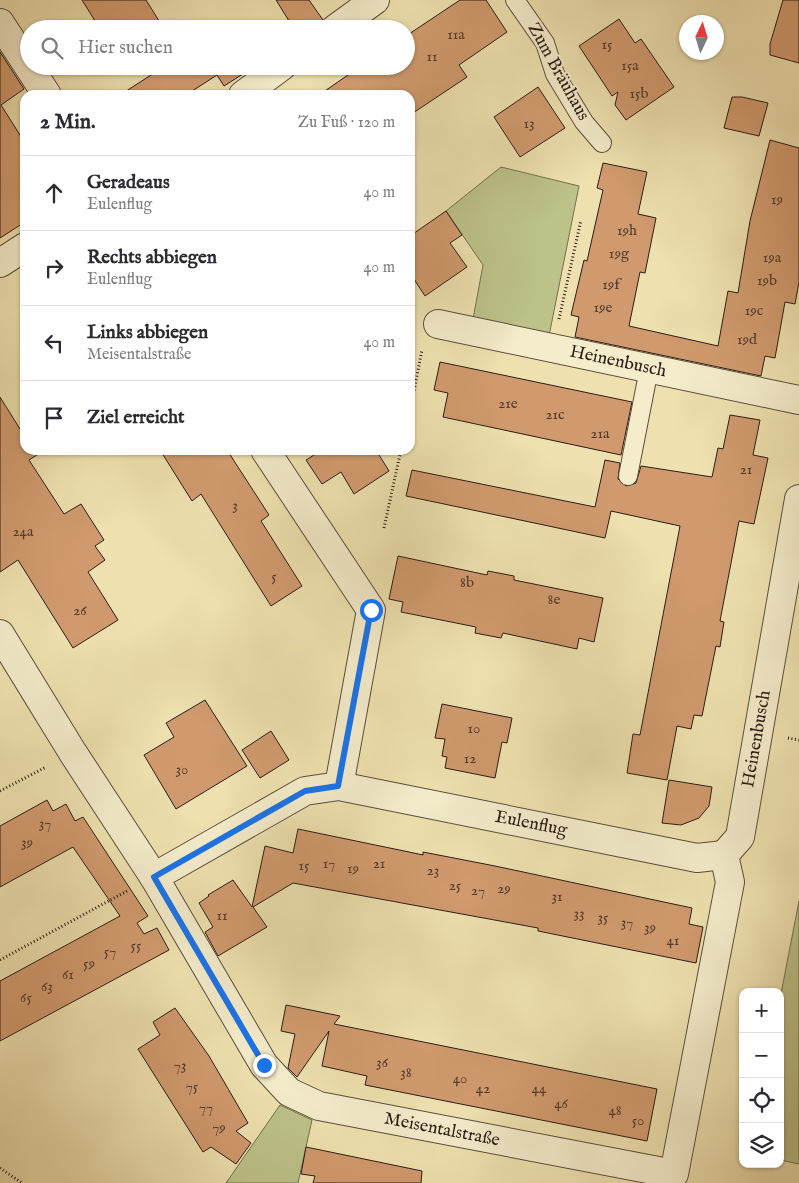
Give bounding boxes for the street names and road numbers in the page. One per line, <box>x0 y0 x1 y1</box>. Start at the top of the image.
street label: Zum Bräuhaus <box>522 19 594 125</box>
street label: Heinenbusch <box>568 341 669 384</box>
street label: Heinenbusch <box>737 688 777 789</box>
street label: Eulenflug <box>493 806 569 842</box>
street label: Meisentalstraße <box>382 1108 502 1152</box>

